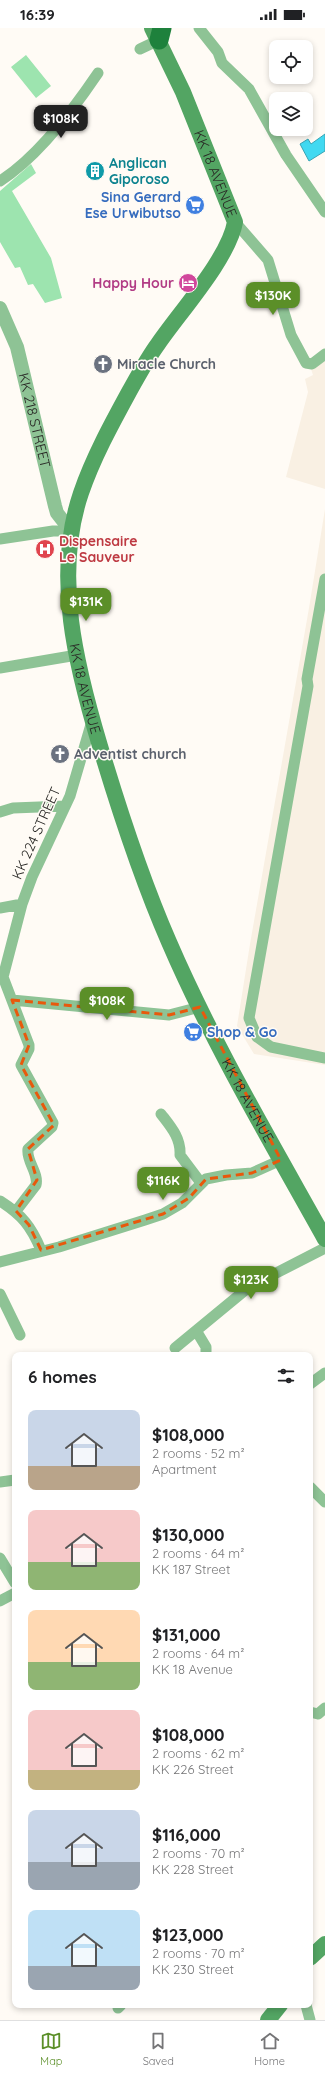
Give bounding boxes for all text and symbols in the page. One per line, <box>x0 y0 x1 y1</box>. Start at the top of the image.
text: 16:39 <box>20 5 55 24</box>
map controls <box>269 40 313 136</box>
button: locate <box>269 40 313 84</box>
button: layers <box>269 92 313 136</box>
pin: $108K <box>33 105 89 139</box>
text: $108K <box>43 110 79 126</box>
street label: KK 18 AVENUE <box>190 127 241 220</box>
place label: Anglican Giporoso <box>109 154 170 188</box>
building icon: Anglican Giporoso <box>84 160 106 182</box>
place label: Sina Gerard Ese Urwibutso <box>85 188 181 222</box>
supermarket icon: Sina Gerard Ese Urwibutso <box>184 194 206 216</box>
hotel icon: Happy Hour <box>177 272 199 294</box>
place label: Happy Hour <box>92 274 174 292</box>
pin: $130K <box>245 282 301 316</box>
text: $130K <box>255 287 291 303</box>
church icon: Miracle Church <box>92 353 114 375</box>
place label: Miracle Church <box>117 355 216 373</box>
street label: KK 218 STREET <box>14 371 55 470</box>
place label: Dispensaire Le Sauveur <box>59 532 137 566</box>
hospital icon: Dispensaire Le Sauveur <box>34 538 56 560</box>
pin: $131K <box>58 588 114 622</box>
text: $131K <box>69 593 103 609</box>
street label: KK 18 AVENUE <box>66 642 105 736</box>
church icon: Adventist church <box>49 743 71 765</box>
place label: Adventist church <box>74 745 187 763</box>
street label: KK 224 STREET <box>8 784 64 882</box>
pin: $108K <box>79 987 135 1021</box>
text: $108K <box>89 992 125 1008</box>
supermarket icon: Shop & Go <box>182 1021 204 1043</box>
place label: Shop & Go <box>207 1023 278 1041</box>
street label: KK 18 AVENUE <box>218 1055 278 1145</box>
pin: $116K <box>135 1167 191 1201</box>
text: $116K <box>146 1172 180 1188</box>
pin: $123K <box>223 1266 279 1300</box>
text: $123K <box>233 1271 269 1287</box>
icon: filters <box>275 1365 297 1387</box>
text: 6 homes <box>28 1366 97 1387</box>
text: $108,000 <box>152 1424 225 1445</box>
icon: home <box>60 1426 108 1474</box>
text: 2 rooms · 52 m² <box>152 1445 245 1461</box>
text: Apartment <box>152 1461 217 1477</box>
text: $130,000 <box>152 1524 224 1545</box>
icon: home <box>60 1526 108 1574</box>
text: 2 rooms · 64 m² <box>152 1545 244 1561</box>
text: KK 187 Street <box>152 1561 230 1577</box>
text: $131,000 <box>152 1624 221 1645</box>
icon: home <box>60 1626 108 1674</box>
text: 2 rooms · 64 m² <box>152 1645 244 1661</box>
text: KK 18 Avenue <box>152 1661 233 1677</box>
text: $108,000 <box>152 1724 225 1745</box>
icon: home <box>60 1726 108 1774</box>
text: 2 rooms · 62 m² <box>152 1745 244 1761</box>
text: KK 226 Street <box>152 1761 234 1777</box>
text: $116,000 <box>152 1824 221 1845</box>
icon: home <box>60 1826 108 1874</box>
text: 2 rooms · 70 m² <box>152 1845 245 1861</box>
text: KK 228 Street <box>152 1861 234 1877</box>
text: $123,000 <box>152 1924 224 1945</box>
icon: home <box>60 1926 108 1974</box>
text: 2 rooms · 70 m² <box>152 1945 245 1961</box>
text: KK 230 Street <box>152 1961 234 1977</box>
tab: Map <box>40 2030 63 2068</box>
tab: Saved <box>143 2030 174 2068</box>
tab: Home <box>254 2030 285 2068</box>

